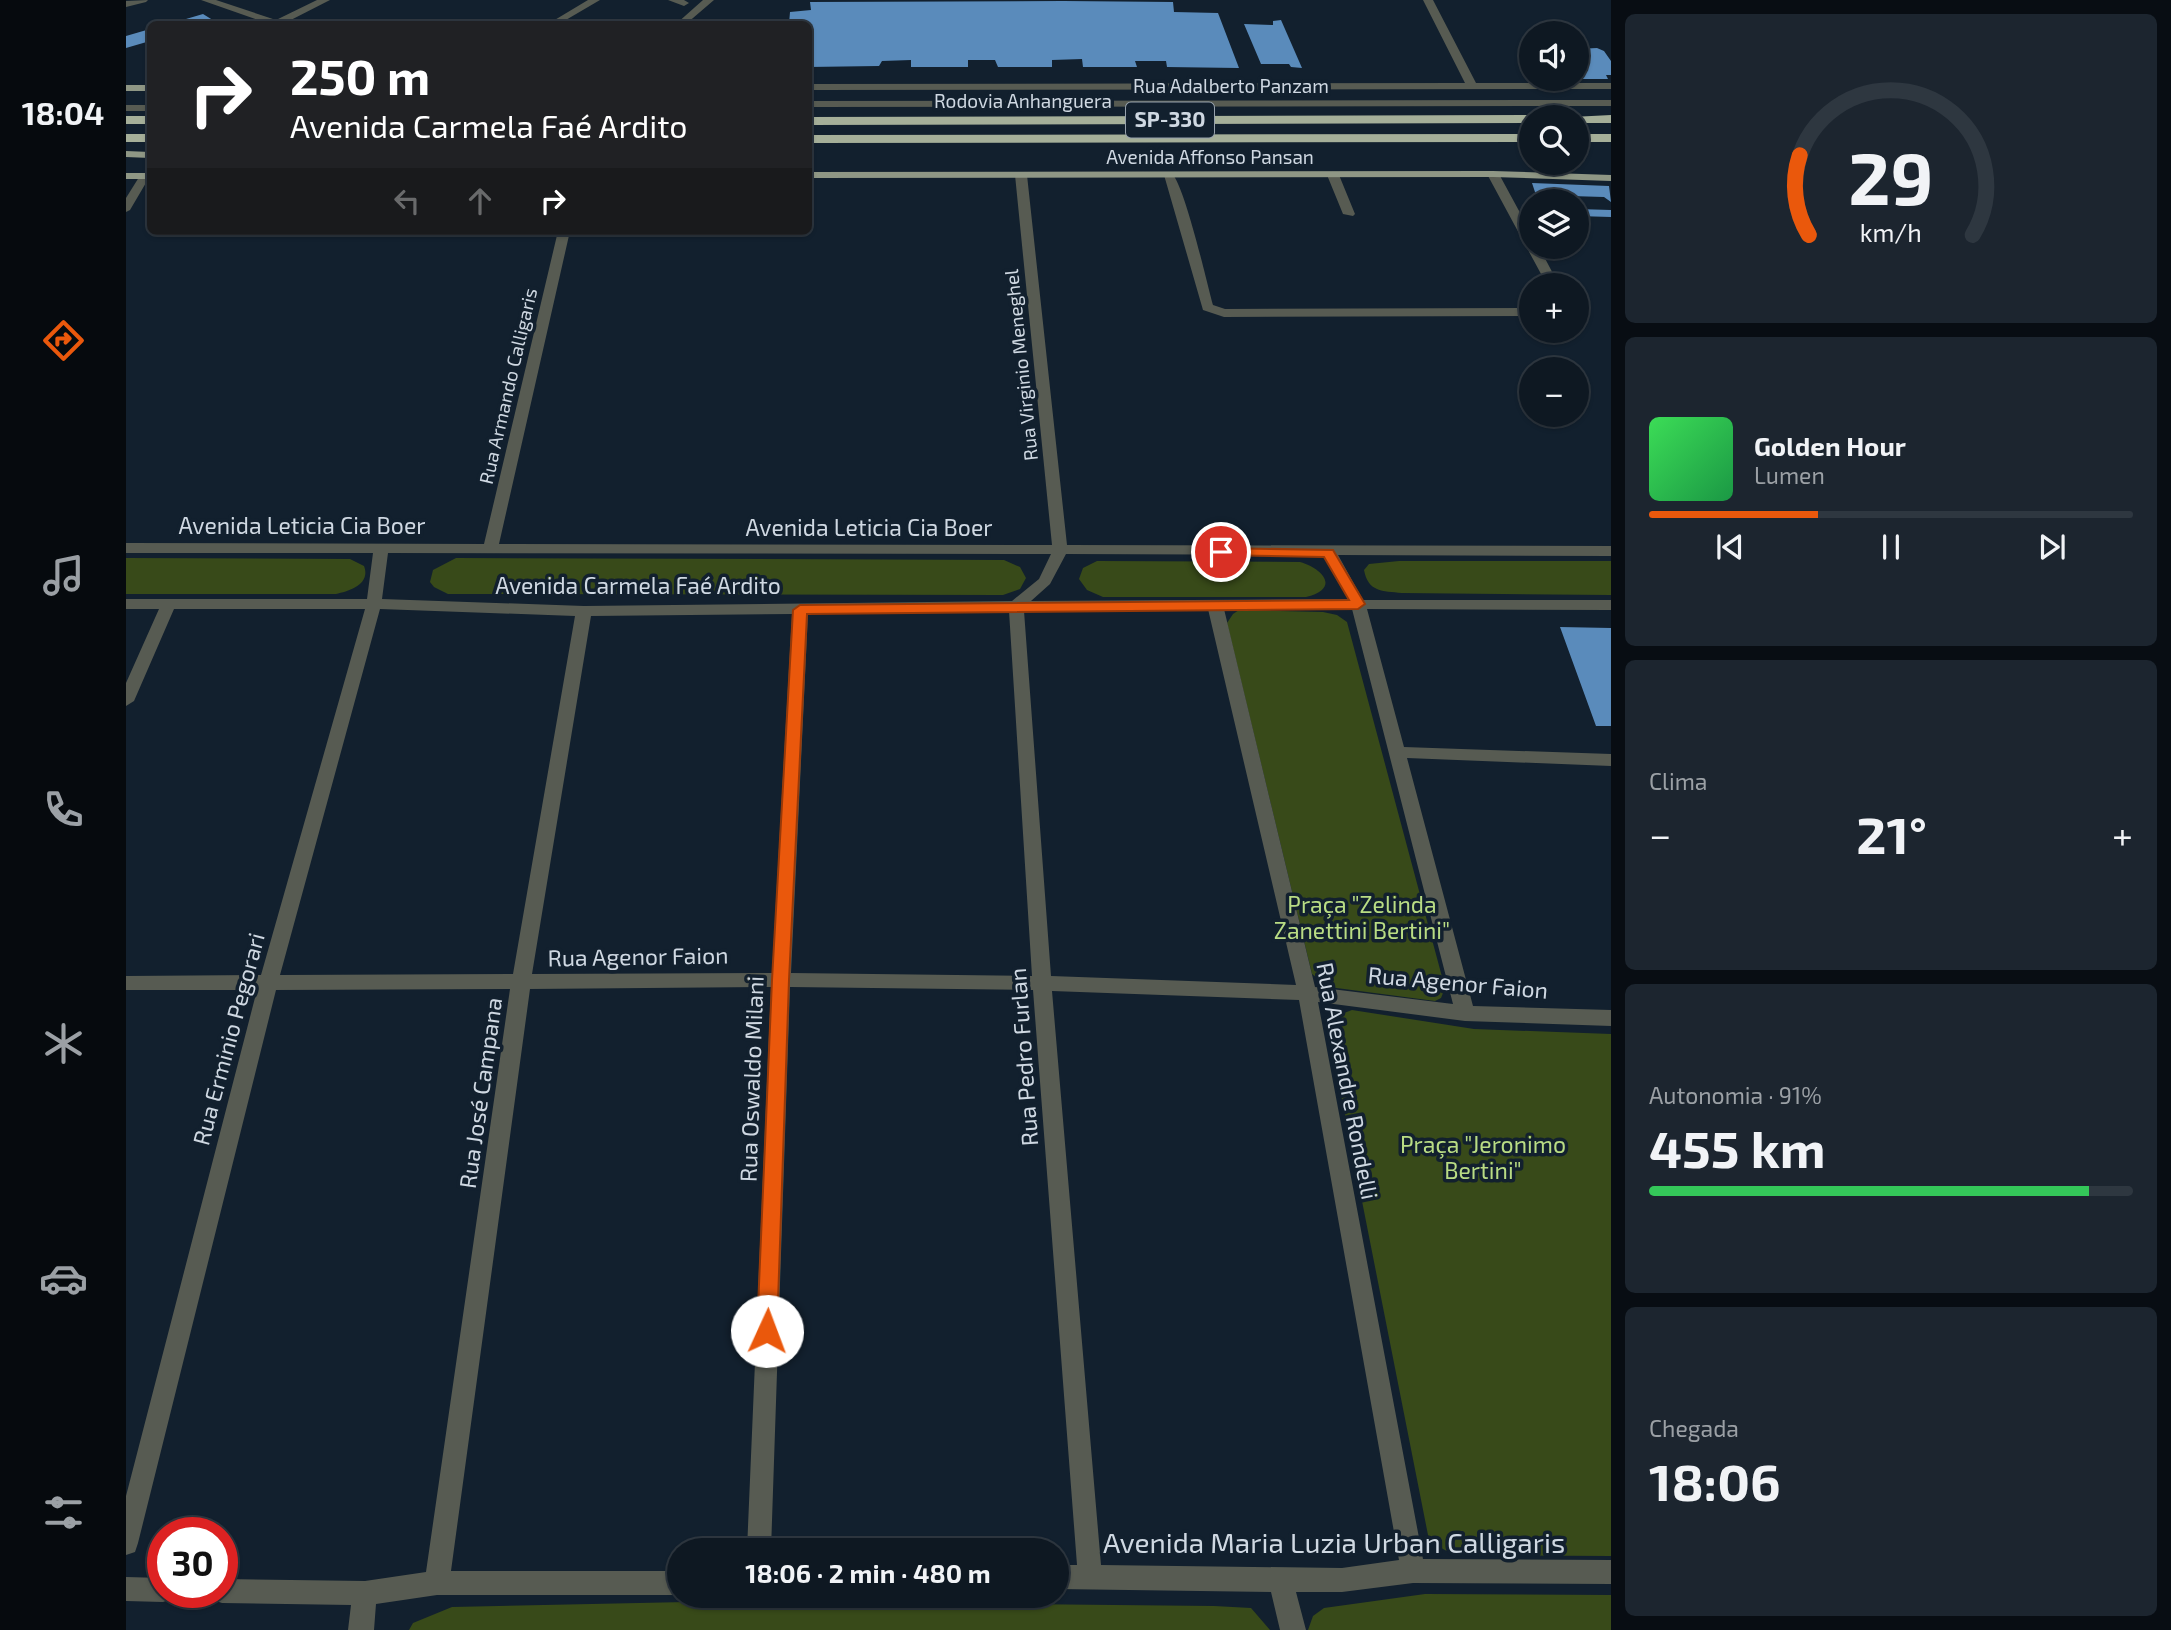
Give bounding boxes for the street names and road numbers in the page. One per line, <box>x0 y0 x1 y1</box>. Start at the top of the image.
street label: Rua Adalberto Panzam <box>1133 74 1329 97</box>
street label: Rodovia Anhanguera <box>934 89 1112 112</box>
road number: SP-330 <box>1126 102 1214 138</box>
street label: Avenida Affonso Pansan <box>1106 145 1314 168</box>
street label: Rua Virginio Meneghel <box>999 268 1042 462</box>
street label: Rua Armando Calligaris <box>474 286 541 486</box>
street label: Avenida Leticia Cia Boer <box>178 511 426 539</box>
street label: Avenida Leticia Cia Boer <box>745 513 993 541</box>
street label: Avenida Carmela Faé Ardito <box>495 571 781 599</box>
street label: Rua Erminio Pegorari <box>186 930 270 1148</box>
street label: Rua Agenor Faion <box>547 940 729 972</box>
street label: Rua Alexandre Rondelli <box>1311 960 1385 1202</box>
street label: Rua Agenor Faion <box>1367 960 1549 1004</box>
street label: Rua Pedro Furlan <box>1003 967 1043 1147</box>
street label: Rua Oswaldo Milani <box>733 975 769 1183</box>
street label: Rua José Campana <box>453 996 507 1190</box>
street label: Avenida Maria Luzia Urban Calligaris <box>1103 1525 1565 1559</box>

